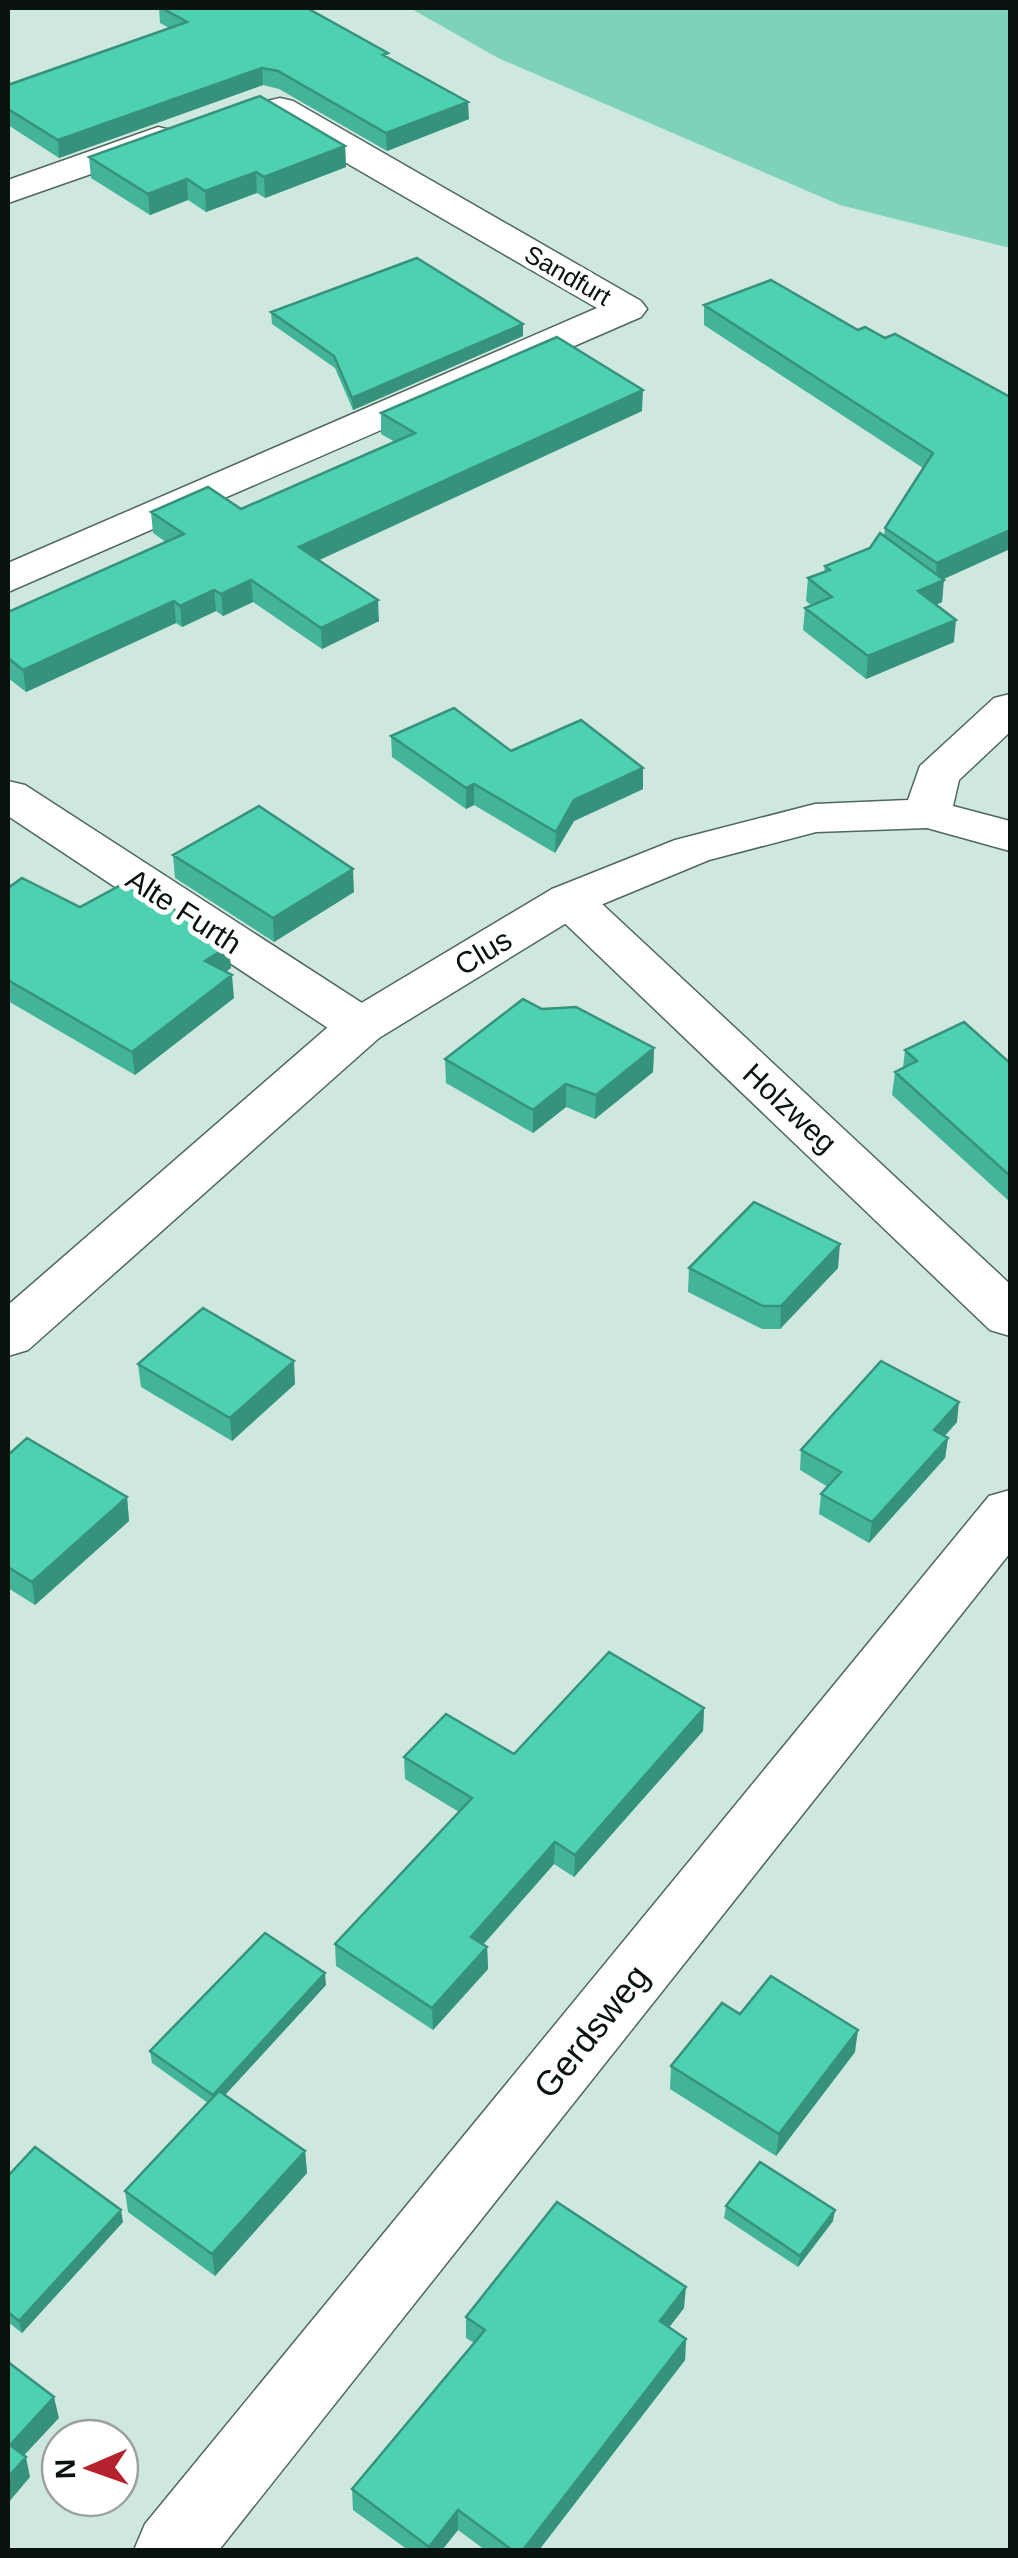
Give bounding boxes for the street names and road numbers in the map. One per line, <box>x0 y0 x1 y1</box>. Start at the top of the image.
street label: Sandfurt <box>520 239 616 311</box>
street label: Alte Furth <box>120 862 248 960</box>
street label: Clus <box>449 922 517 982</box>
street label: Holzweg <box>737 1057 843 1159</box>
street label: Gerdsweg <box>526 1957 656 2105</box>

